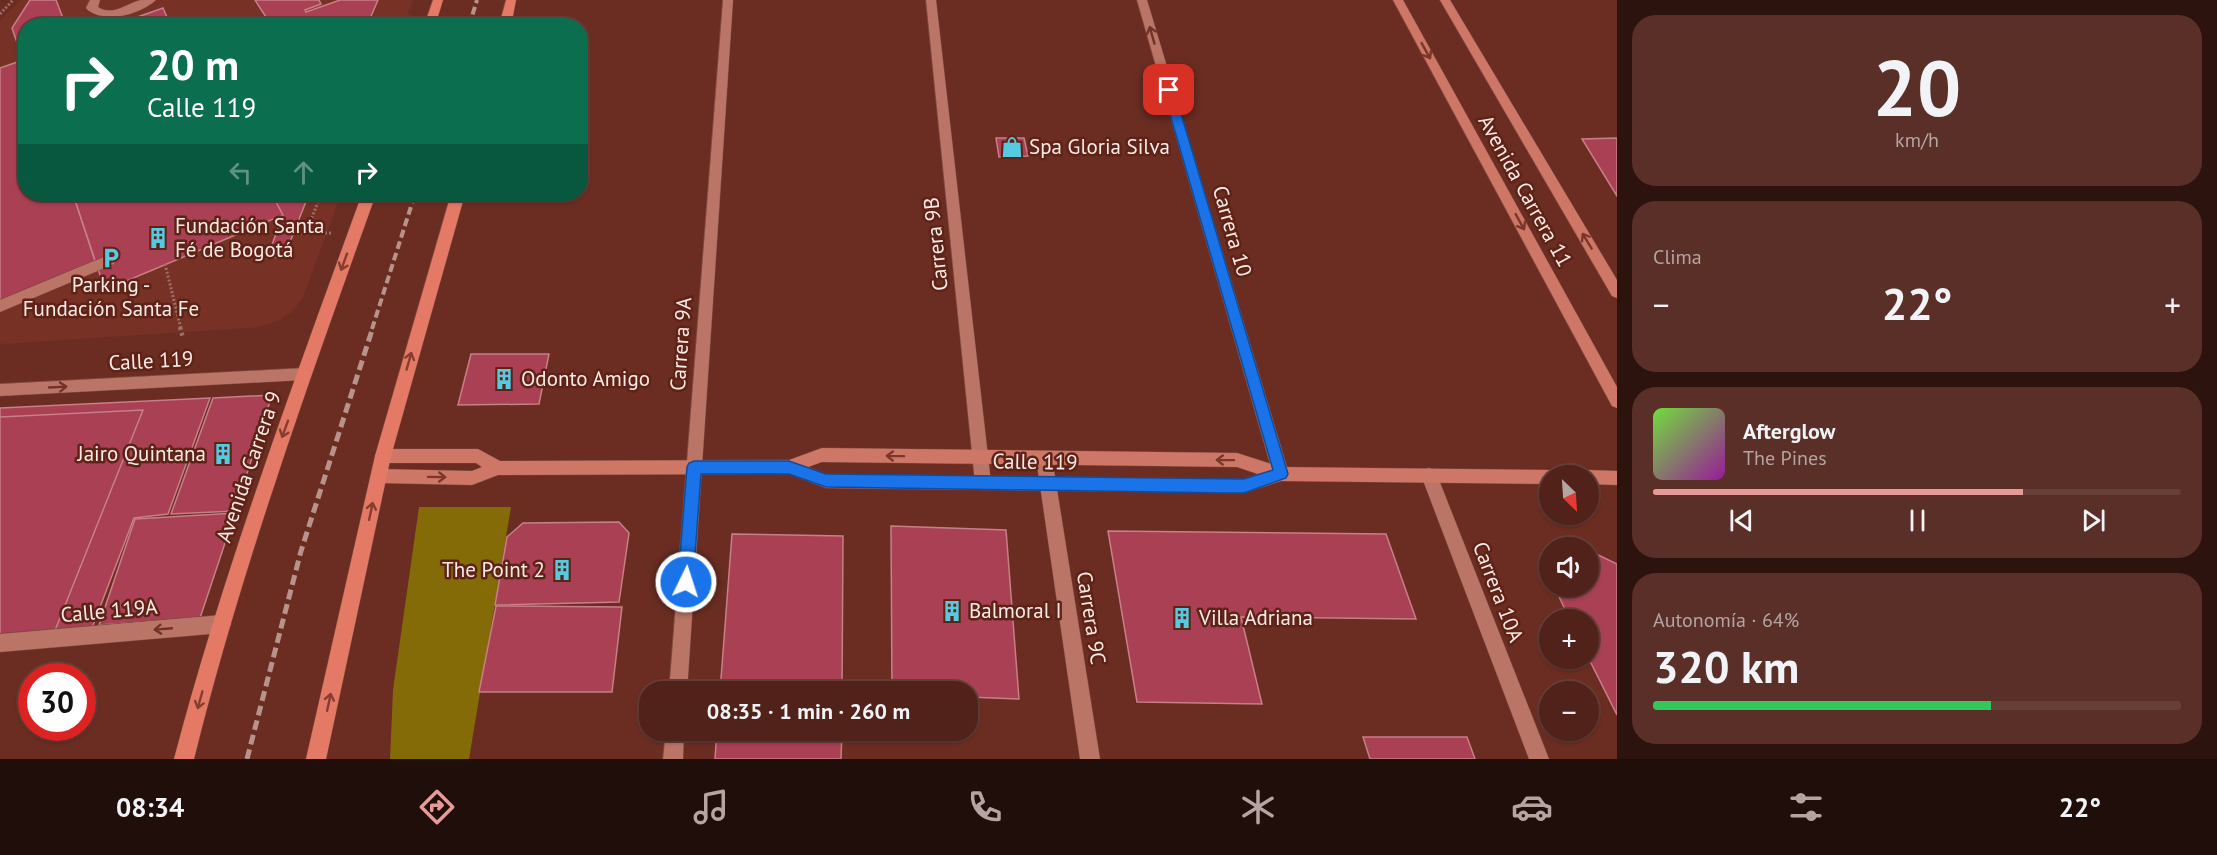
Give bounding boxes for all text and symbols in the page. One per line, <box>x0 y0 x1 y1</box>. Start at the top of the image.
one-way arrow <box>1146 26 1157 45</box>
text: 20 m <box>147 37 239 92</box>
text: 20 <box>1873 37 1961 138</box>
icon: right <box>48 42 126 120</box>
one-way arrow <box>1421 42 1432 60</box>
pin <box>1143 64 1194 115</box>
icon: arrive <box>1152 73 1185 106</box>
text: Calle 119 <box>147 90 256 124</box>
street label: Avenida Carrera 11 <box>1473 110 1578 271</box>
text: km/h <box>1895 127 1939 153</box>
place label: Spa Gloria Silva <box>1029 133 1170 160</box>
shop icon: Spa Gloria Silva <box>1000 135 1024 159</box>
icon: left <box>224 156 257 189</box>
icon: ahead <box>287 156 320 189</box>
icon: right <box>350 156 383 189</box>
street label: Carrera 10 <box>1207 182 1258 279</box>
street label: Carrera 9B <box>917 196 954 292</box>
place label: Fundación Santa Fé de Bogotá <box>175 212 324 263</box>
one-way arrow <box>1515 213 1526 231</box>
building icon: Fundación Santa Fé de Bogotá <box>146 226 170 250</box>
one-way arrow <box>1581 233 1593 250</box>
text: Clima <box>1653 244 1702 270</box>
parking icon: Parking - Fundación Santa Fe <box>99 246 123 270</box>
one-way arrow <box>338 252 349 271</box>
place label: Parking - Fundación Santa Fe <box>23 271 199 322</box>
text: 22° <box>1882 274 1952 332</box>
text: − <box>1653 283 1670 326</box>
text: + <box>2164 283 2181 326</box>
street label: Carrera 9A <box>664 295 697 392</box>
street label: Calle 119 <box>108 345 194 376</box>
one-way arrow <box>404 352 415 371</box>
place label: Odonto Amigo <box>521 365 650 392</box>
building icon: Odonto Amigo <box>492 367 516 391</box>
one-way arrow <box>48 382 68 393</box>
street label: Avenida Carrera 9 <box>210 388 287 546</box>
text: Afterglow <box>1743 417 1835 445</box>
one-way arrow <box>278 420 289 438</box>
place label: Jairo Quintana <box>77 440 206 467</box>
building icon: Jairo Quintana <box>211 442 235 466</box>
text: The Pines <box>1743 445 1827 471</box>
street label: Calle 119 <box>992 447 1078 476</box>
one-way arrow <box>886 450 906 462</box>
one-way arrow <box>1215 454 1235 466</box>
north arrow <box>1539 465 1599 525</box>
map controls <box>1539 465 1599 741</box>
one-way arrow <box>427 472 447 483</box>
one-way arrow <box>366 502 377 522</box>
icon: previous <box>1725 504 1758 537</box>
icon: pause <box>1901 504 1934 537</box>
icon: next <box>2077 504 2110 537</box>
button: sound <box>1539 537 1599 597</box>
street label: Carrera 10A <box>1467 538 1530 646</box>
position arrow <box>654 550 718 614</box>
place label: The Point 2 <box>442 556 545 583</box>
building icon: The Point 2 <box>550 558 574 582</box>
street label: Carrera 9C <box>1071 570 1112 666</box>
street label: Calle 119A <box>59 593 159 628</box>
place label: Balmoral I <box>969 597 1062 624</box>
building icon: Balmoral I <box>940 599 964 623</box>
place label: Villa Adriana <box>1198 604 1313 631</box>
building icon: Villa Adriana <box>1170 606 1194 630</box>
text: Autonomía · 64% <box>1653 607 1799 633</box>
button: + <box>1539 609 1599 669</box>
one-way arrow <box>154 624 174 635</box>
text: 320 km <box>1653 637 1799 695</box>
speed limit sign: 30 <box>18 663 96 741</box>
button: − <box>1539 681 1599 741</box>
one-way arrow <box>194 690 205 709</box>
one-way arrow <box>323 693 335 712</box>
text: 08:35 · 1 min · 260 m <box>707 697 910 725</box>
icon: directions <box>416 786 458 828</box>
icon: music <box>690 786 732 828</box>
icon: phone <box>964 786 1006 828</box>
icon: climate <box>1237 786 1279 828</box>
icon: car <box>1511 786 1553 828</box>
icon: filters <box>1785 786 1827 828</box>
text: 08:34 <box>116 790 184 824</box>
text: 22° <box>2059 790 2101 824</box>

